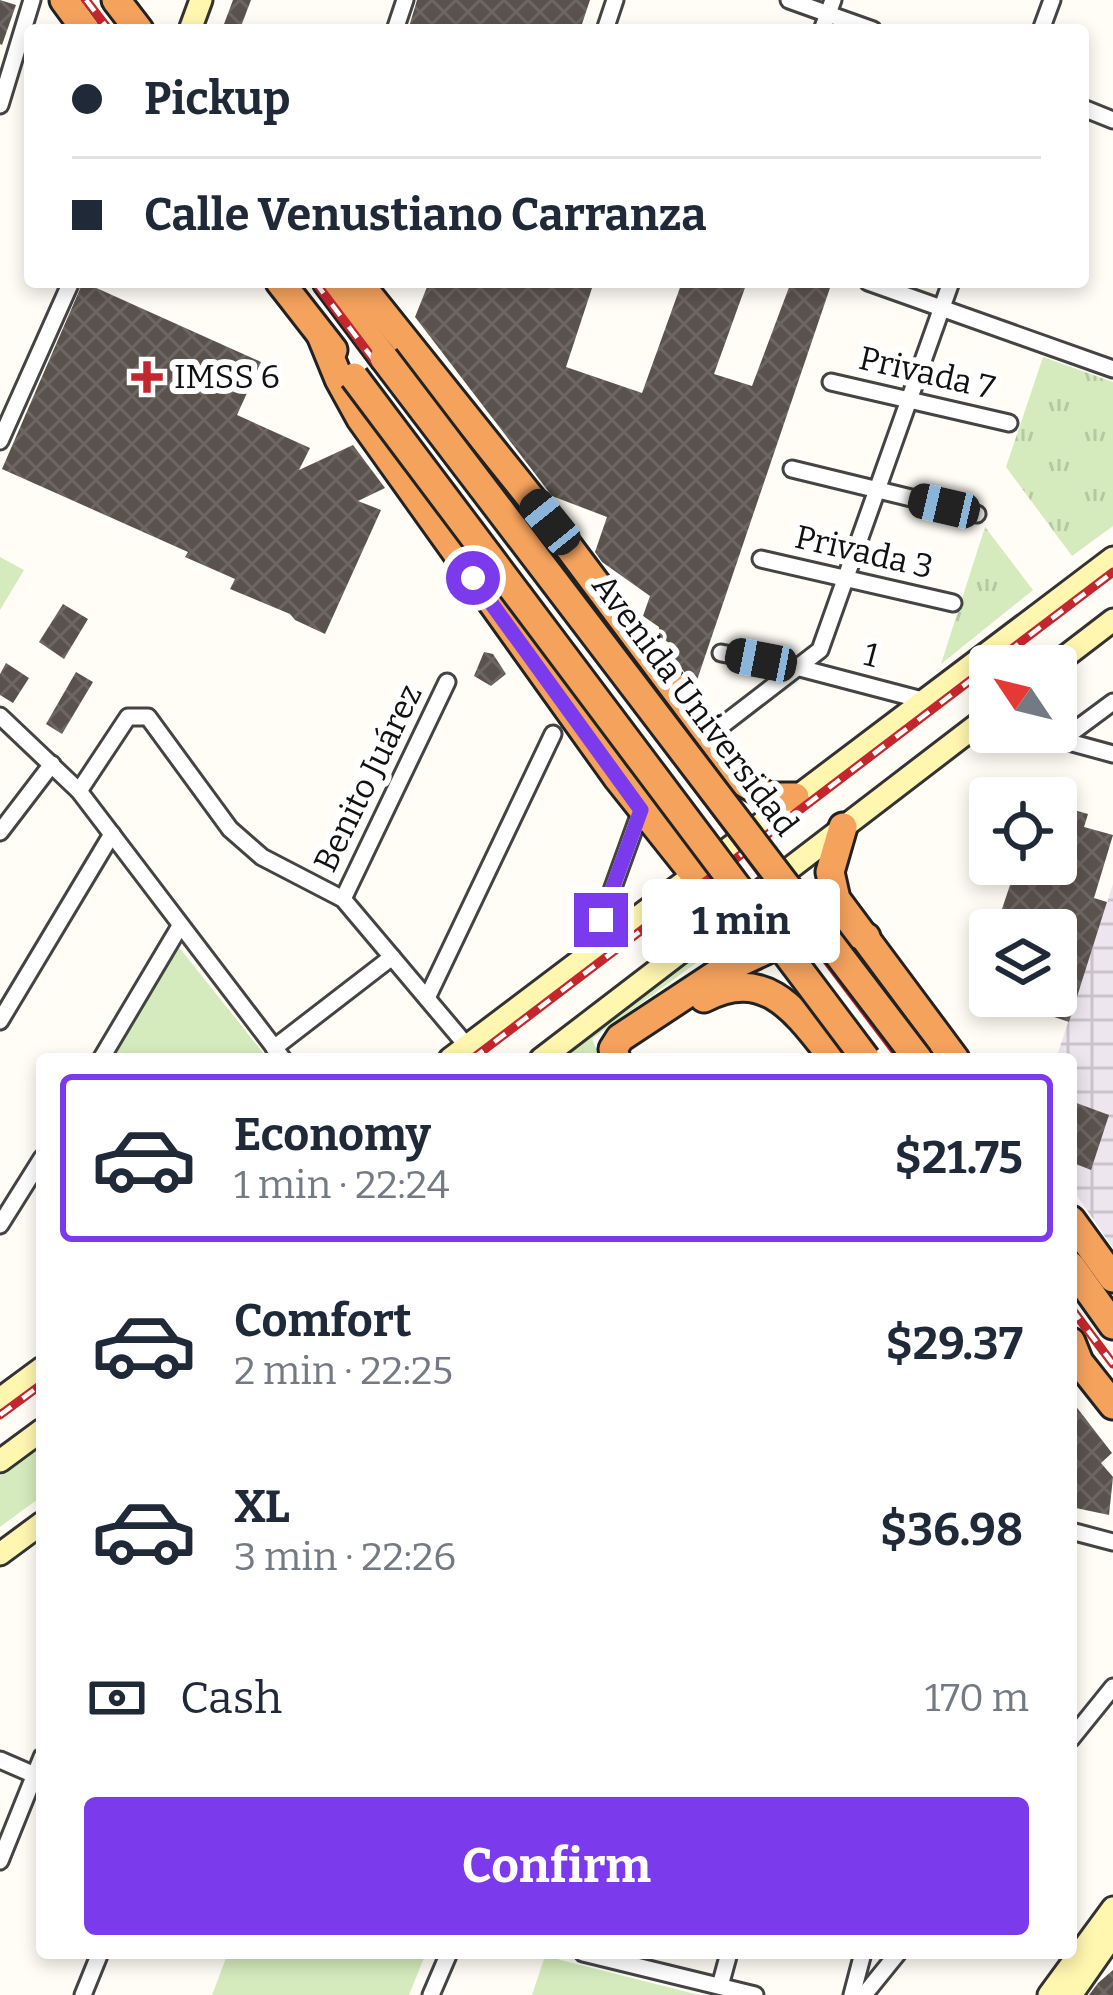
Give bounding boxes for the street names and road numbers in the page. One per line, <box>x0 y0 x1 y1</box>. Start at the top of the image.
street label: Privada 7 <box>855 338 999 408</box>
street label: Privada 3 <box>791 517 937 587</box>
street label: Avenida Universidad <box>584 566 806 844</box>
street label: 1 <box>859 634 883 676</box>
street label: Benito Juárez <box>305 678 431 878</box>

